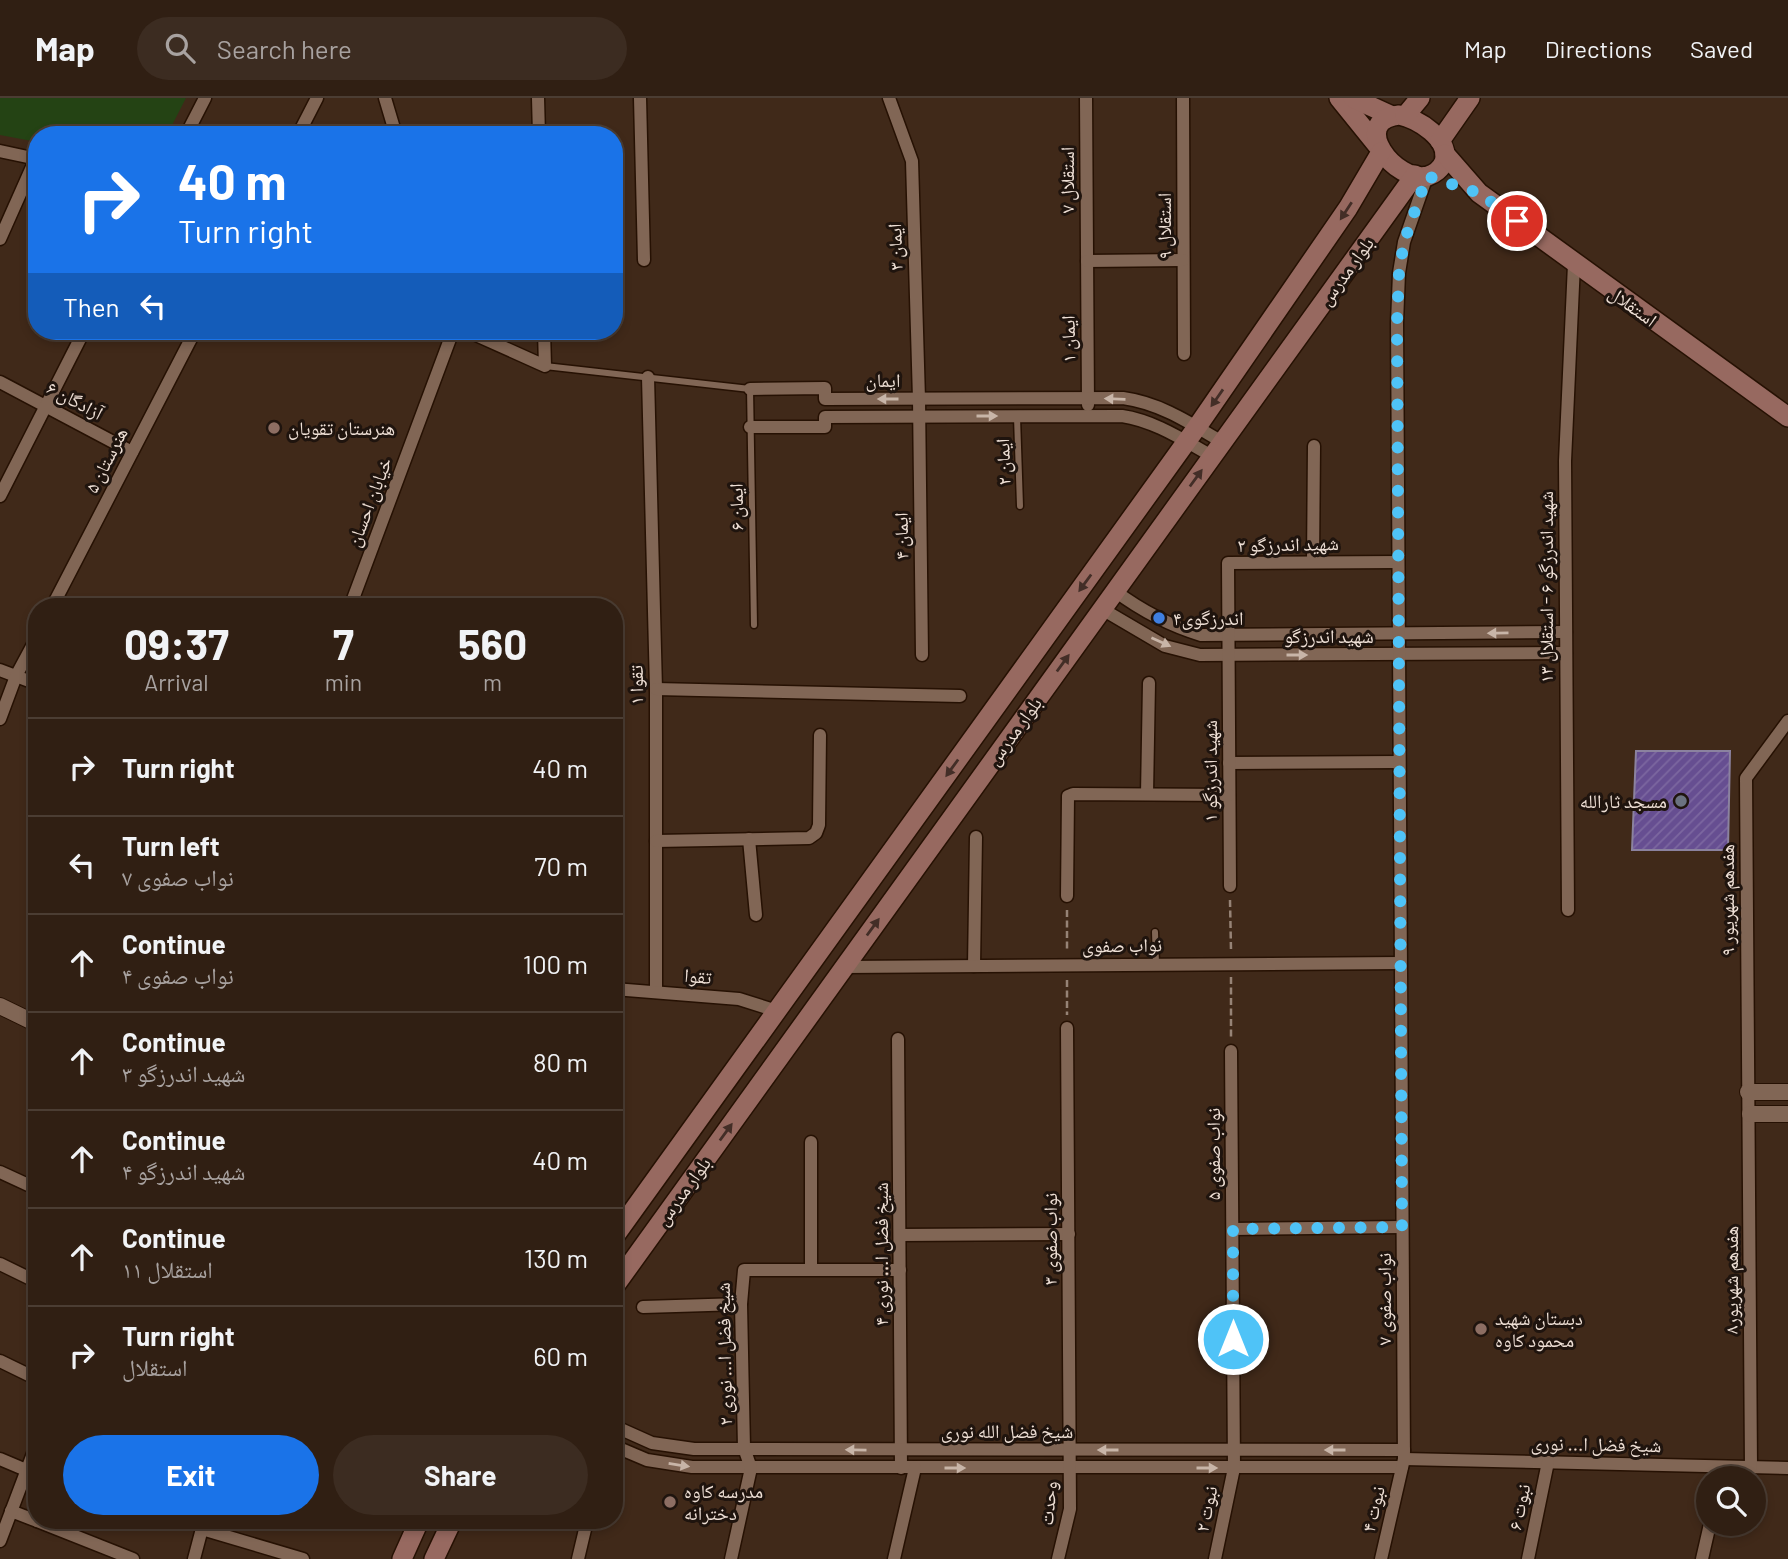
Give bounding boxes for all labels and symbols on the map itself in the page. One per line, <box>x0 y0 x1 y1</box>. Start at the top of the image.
street label: استقلال ۷ <box>1055 147 1079 213</box>
pin <box>1487 191 1547 251</box>
street label: استقلال ۹ <box>1152 193 1176 259</box>
one-way arrow <box>1339 202 1353 220</box>
street label: ایمان ۳ <box>882 223 908 271</box>
street label: بلوار مدرس <box>1313 232 1379 310</box>
street label: استقلال <box>1604 280 1662 332</box>
street label: ایمان ۱ <box>1056 315 1080 363</box>
street label: ایمان <box>866 368 900 392</box>
street label: آزادگان ۶ <box>43 375 108 425</box>
one-way arrow <box>1210 389 1224 407</box>
one-way arrow <box>877 393 899 405</box>
one-way arrow <box>1104 393 1126 404</box>
one-way arrow <box>976 410 998 422</box>
place label: هنرستان تقویان <box>288 416 395 440</box>
marker: هنرستان تقویان <box>266 420 282 436</box>
street label: هنرستان ۵ <box>79 423 133 497</box>
street label: ایمان ۲ <box>990 438 1016 486</box>
street label: خیابان احسان <box>341 454 397 550</box>
one-way arrow <box>1189 469 1203 488</box>
street label: ایمان ۶ <box>724 483 748 531</box>
street label: شهید اندرزگو ۶ - استقلال ۱۳ <box>1534 491 1558 683</box>
street label: ایمان ۴ <box>889 512 913 560</box>
street label: شهید اندرزگو ۲ <box>1237 531 1339 557</box>
one-way arrow <box>1078 574 1092 592</box>
place label: اندرزگوی۴ <box>1173 606 1243 630</box>
marker: اندرزگوی۴ <box>1151 610 1167 626</box>
street label: شهید اندرزگو <box>1284 624 1374 648</box>
one-way arrow <box>1487 627 1509 639</box>
one-way arrow <box>1151 636 1171 648</box>
one-way arrow <box>1286 649 1308 661</box>
one-way arrow <box>1056 654 1070 672</box>
street label: تقوا ۱ <box>624 665 648 705</box>
street label: بلوار مدرس <box>981 692 1047 770</box>
street label: شهید اندرزگو ۱ <box>1198 720 1222 822</box>
one-way arrow <box>945 759 959 777</box>
place label: مسجد ثارالله <box>1580 789 1667 813</box>
marker: مسجد ثارالله <box>1673 793 1689 809</box>
street label: هفدهم شهریور ۹ <box>1715 844 1740 956</box>
one-way arrow <box>866 918 880 937</box>
street label: نواب صفوی <box>1082 932 1162 958</box>
street label: تقوا <box>683 963 713 989</box>
street label: نواب صفوی ۵ <box>1201 1108 1225 1200</box>
one-way arrow <box>719 1123 733 1141</box>
street label: بلوار مدرس <box>650 1152 716 1230</box>
street label: شیخ فضل ا... نوری ۴ <box>869 1182 894 1326</box>
street label: نواب صفوی ۳ <box>1038 1193 1062 1285</box>
street label: هفدهم شهریور۸ <box>1719 1226 1744 1334</box>
street label: نواب صفوی ۷ <box>1372 1253 1396 1345</box>
street label: شیخ فضل ا... نوری ۲ <box>711 1282 738 1426</box>
position arrow <box>1196 1302 1270 1376</box>
place label: دبستان شهید محمود کاوه <box>1495 1306 1583 1352</box>
marker: دبستان شهید محمود کاوه <box>1473 1321 1489 1337</box>
street label: شیخ فضل الله نوری <box>941 1419 1073 1444</box>
street label: شیخ فضل ا... نوری <box>1530 1431 1662 1458</box>
one-way arrow <box>845 1444 867 1455</box>
one-way arrow <box>1097 1444 1119 1456</box>
one-way arrow <box>1324 1444 1346 1456</box>
one-way arrow <box>668 1460 690 1471</box>
one-way arrow <box>945 1462 967 1474</box>
one-way arrow <box>1197 1462 1219 1474</box>
place label: مدرسه کاوه دخترانه <box>684 1479 763 1525</box>
street label: وحدت <box>1034 1480 1062 1526</box>
street label: نبوت ۶ <box>1502 1482 1536 1532</box>
street label: نبوت ۲ <box>1189 1484 1223 1534</box>
street label: نبوت ۴ <box>1356 1484 1390 1534</box>
marker: مدرسه کاوه دخترانه <box>662 1494 678 1510</box>

